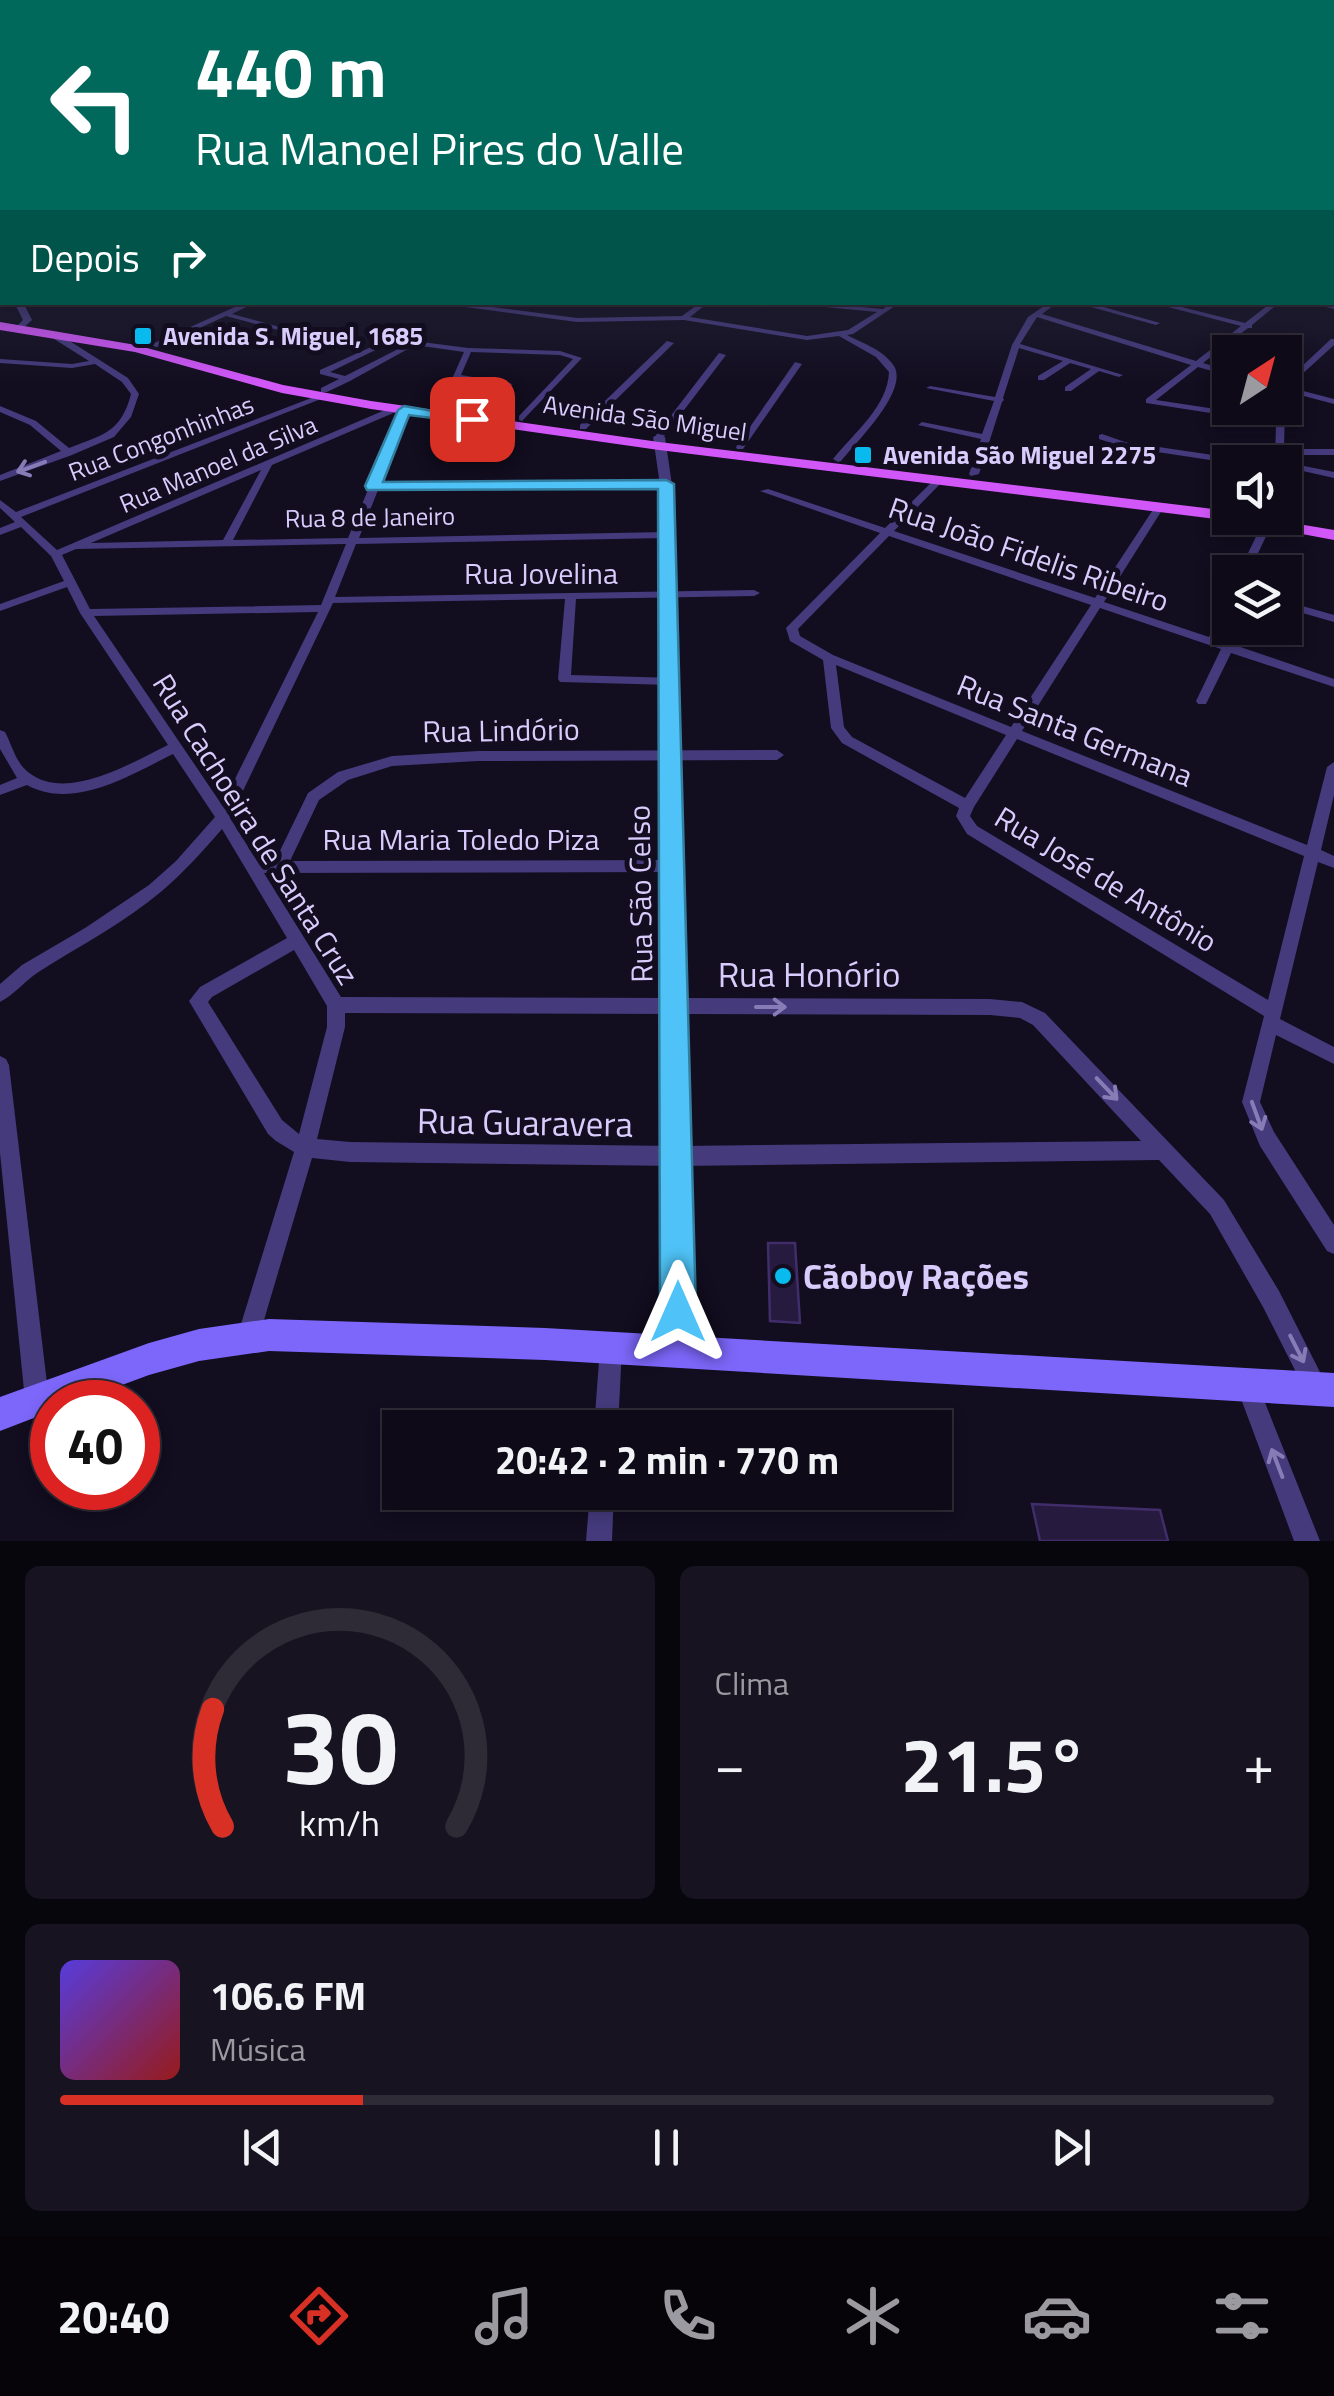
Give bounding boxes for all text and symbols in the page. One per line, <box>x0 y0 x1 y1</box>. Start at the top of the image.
text: 440 m <box>195 18 387 124</box>
icon: left <box>30 40 160 170</box>
text: Rua Manoel Pires do Valle <box>195 114 684 182</box>
text: Depois <box>30 229 140 287</box>
icon: right <box>160 230 215 285</box>
place label: Avenida S. Miguel, 1685 <box>163 317 423 355</box>
marker: Avenida S. Miguel, 1685 <box>132 325 154 347</box>
north arrow <box>1212 335 1302 425</box>
map controls <box>1212 335 1302 645</box>
pin <box>430 377 515 462</box>
street label: Rua Congonhinhas <box>63 385 259 491</box>
street label: Avenida São Miguel <box>541 385 749 451</box>
icon: arrive <box>445 392 500 447</box>
street label: Rua Manoel da Silva <box>113 405 323 523</box>
place label: Avenida São Miguel 2275 <box>883 436 1156 474</box>
marker: Avenida São Miguel 2275 <box>852 444 874 466</box>
button: sound <box>1212 445 1302 535</box>
one-way arrow <box>16 459 47 477</box>
street label: Rua João Fidelis Ribeiro <box>883 484 1175 624</box>
street label: Rua 8 de Janeiro <box>285 497 455 537</box>
street label: Rua Jovelina <box>464 550 618 596</box>
button: layers <box>1212 555 1302 645</box>
street label: Rua Santa Germana <box>950 662 1200 798</box>
street label: Rua Cachoeira de Santa Cruz <box>141 664 371 994</box>
street label: Rua Lindório <box>422 706 580 754</box>
street label: Rua José de Antônio <box>986 794 1226 964</box>
street label: Rua São Celso <box>615 805 665 983</box>
street label: Rua Maria Toledo Piza <box>322 816 600 862</box>
street label: Rua Honório <box>718 947 900 1001</box>
one-way arrow <box>755 997 787 1016</box>
one-way arrow <box>1095 1076 1119 1100</box>
street label: Rua Guaravera <box>416 1093 634 1151</box>
one-way arrow <box>1249 1100 1267 1131</box>
place label: Cãoboy Rações <box>803 1249 1029 1303</box>
position arrow <box>626 1260 730 1364</box>
marker: Cãoboy Rações <box>772 1265 794 1287</box>
one-way arrow <box>1288 1334 1307 1364</box>
speed limit sign: 40 <box>30 1380 160 1510</box>
text: 20:42 · 2 min · 770 m <box>495 1431 839 1489</box>
one-way arrow <box>1266 1448 1284 1479</box>
text: Clima <box>715 1659 789 1707</box>
text: 30 <box>282 1666 398 1824</box>
text: 21.5° <box>901 1707 1088 1821</box>
text: − <box>715 1722 745 1805</box>
text: + <box>1243 1722 1274 1805</box>
text: km/h <box>299 1795 380 1850</box>
text: 106.6 FM <box>210 1967 366 2025</box>
text: Música <box>210 2025 306 2073</box>
icon: previous <box>235 2120 290 2175</box>
icon: pause <box>639 2120 694 2175</box>
icon: next <box>1044 2120 1099 2175</box>
icon: directions <box>284 2281 354 2351</box>
icon: music <box>469 2281 539 2351</box>
icon: phone <box>653 2281 723 2351</box>
icon: climate <box>838 2281 908 2351</box>
icon: car <box>1022 2281 1092 2351</box>
icon: filters <box>1207 2281 1277 2351</box>
text: 20:40 <box>57 2282 170 2350</box>

